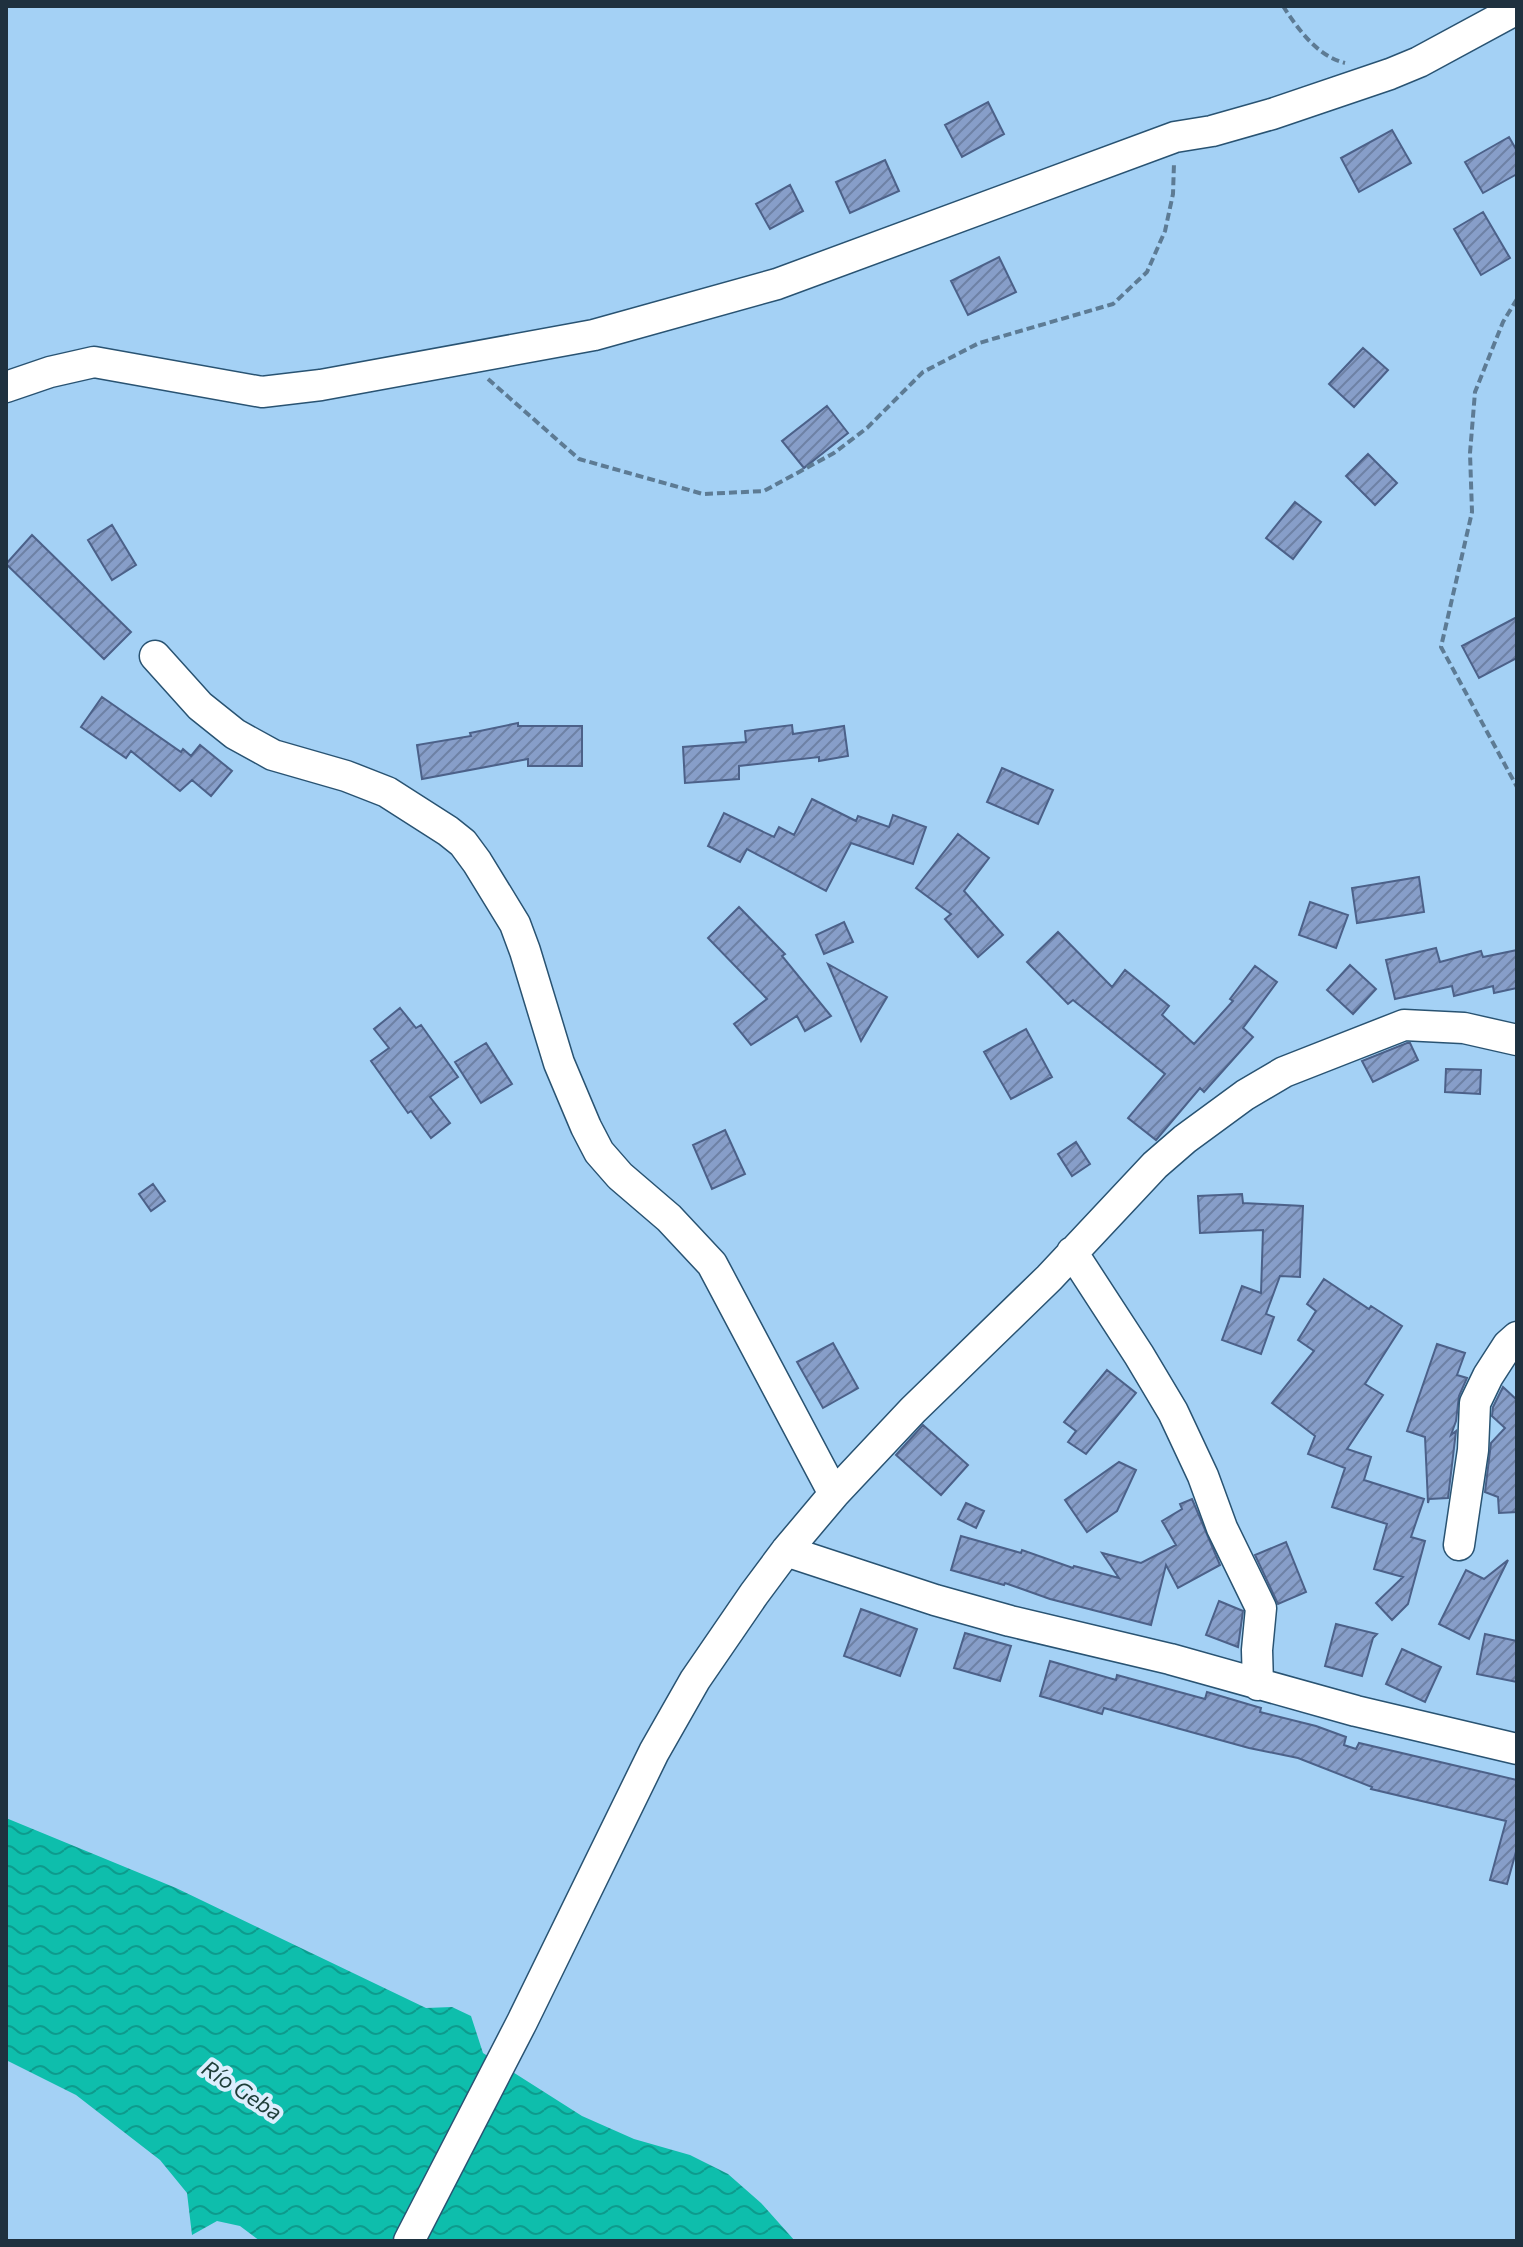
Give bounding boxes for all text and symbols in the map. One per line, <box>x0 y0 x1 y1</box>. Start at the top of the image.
water label: Río Geba <box>197 2054 287 2125</box>

